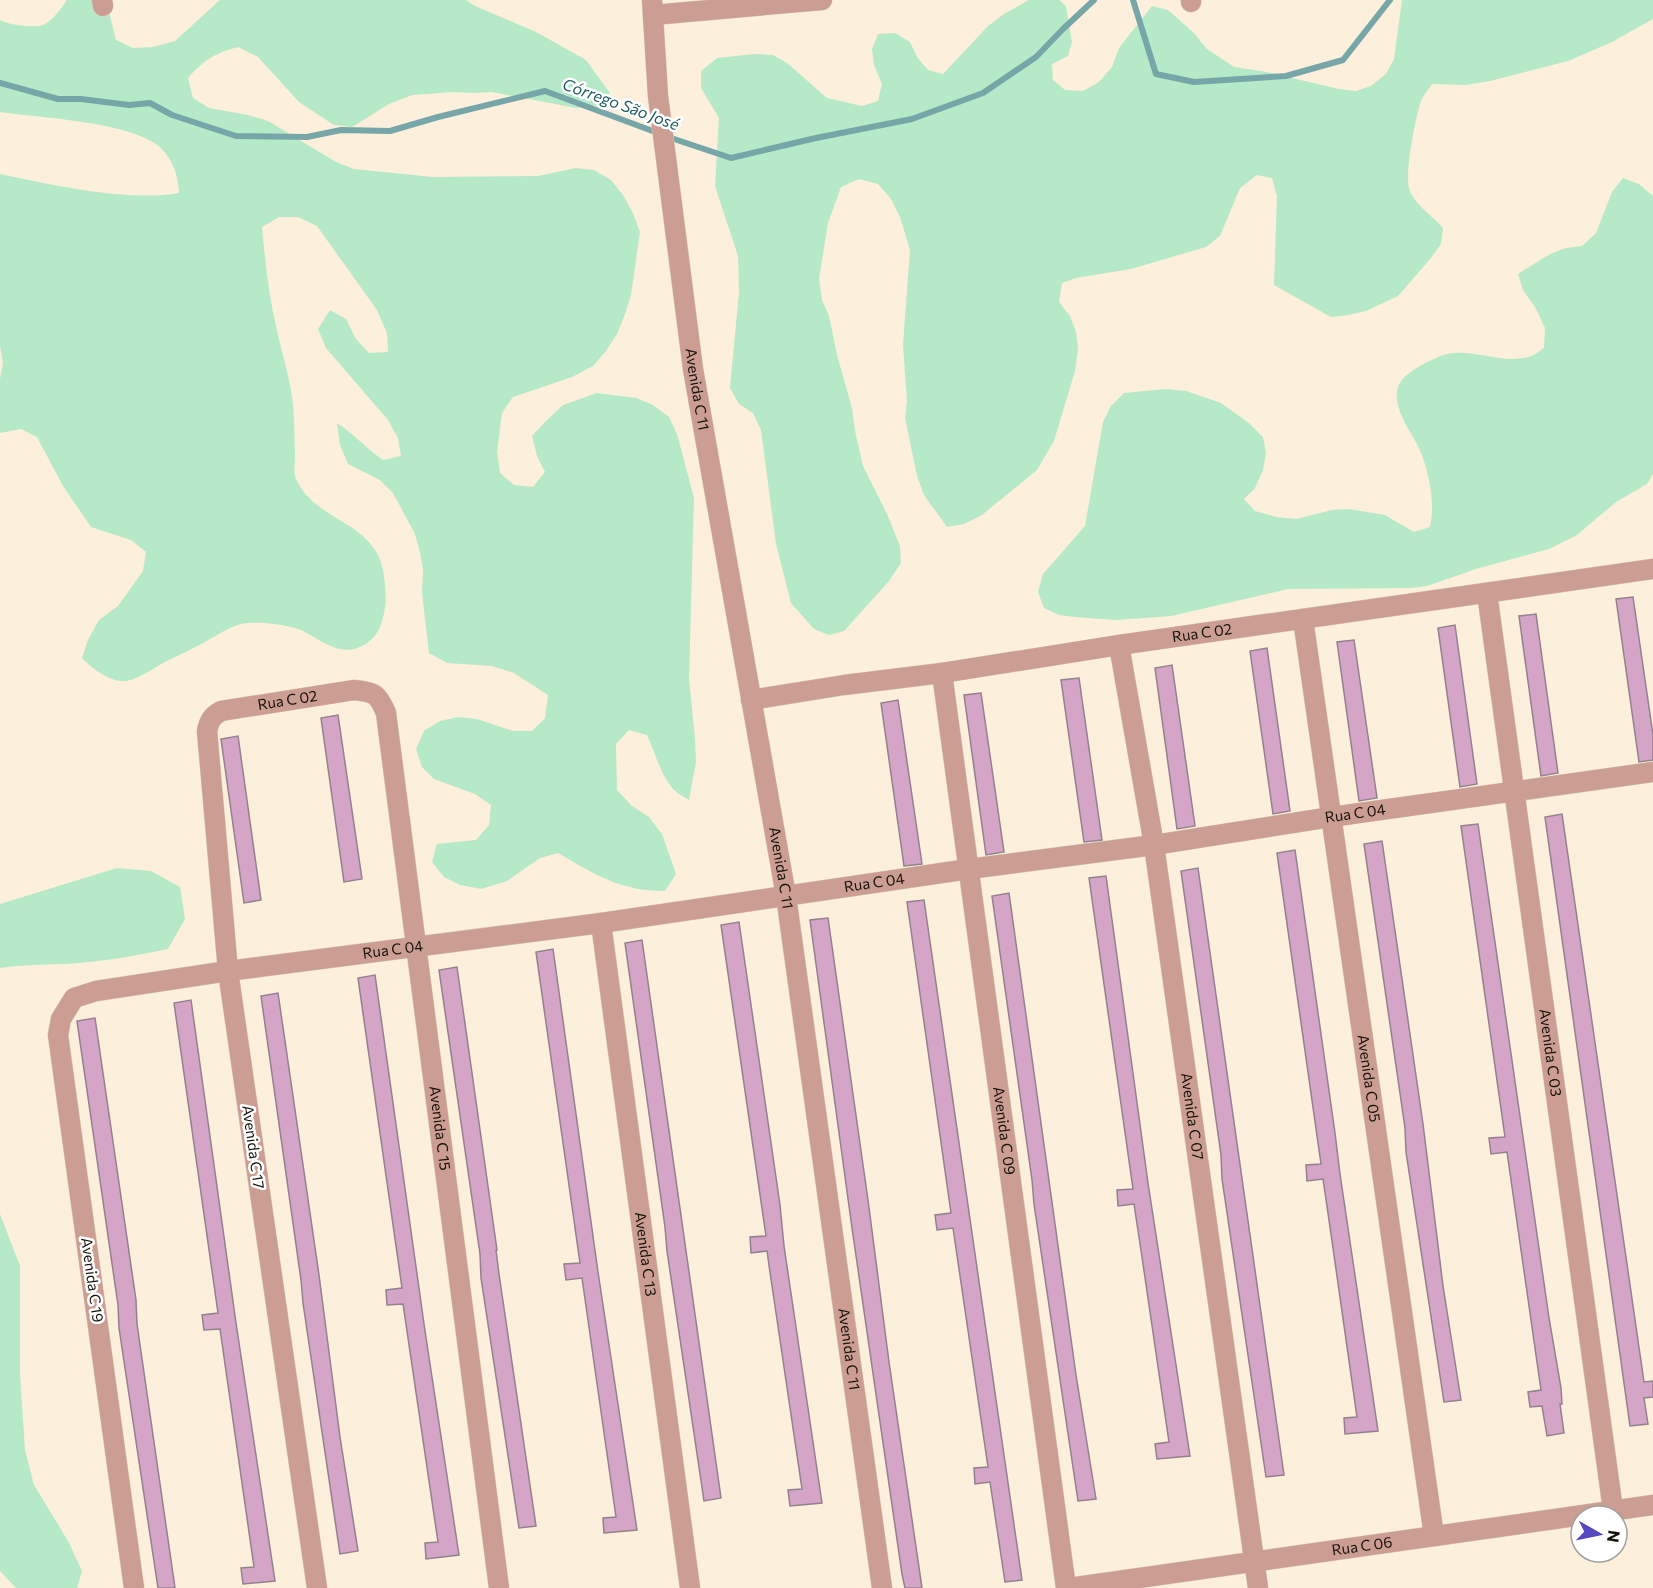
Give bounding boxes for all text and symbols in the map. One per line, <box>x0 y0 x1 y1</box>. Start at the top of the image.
water label: Córrego São José <box>560 74 683 134</box>
street label: Avenida C 11 <box>682 347 714 432</box>
street label: Rua C 02 <box>1171 619 1233 645</box>
street label: Rua C 02 <box>256 686 319 713</box>
street label: Rua C 04 <box>1323 799 1387 826</box>
street label: Avenida C 11 <box>766 825 798 910</box>
street label: Rua C 04 <box>843 869 906 895</box>
street label: Rua C 04 <box>361 936 424 962</box>
street label: Avenida C 03 <box>1536 1007 1566 1098</box>
street label: Avenida C 05 <box>1354 1033 1385 1123</box>
street label: Avenida C 07 <box>1178 1071 1208 1161</box>
street label: Avenida C 15 <box>426 1085 455 1171</box>
street label: Avenida C 09 <box>990 1085 1020 1176</box>
street label: Avenida C 17 <box>239 1104 269 1190</box>
street label: Avenida C 13 <box>632 1211 661 1297</box>
street label: Avenida C 19 <box>78 1236 108 1324</box>
street label: Avenida C 11 <box>835 1307 864 1391</box>
north arrow <box>1569 1504 1629 1564</box>
text: N <box>1604 1529 1625 1544</box>
street label: Rua C 06 <box>1330 1532 1393 1559</box>

